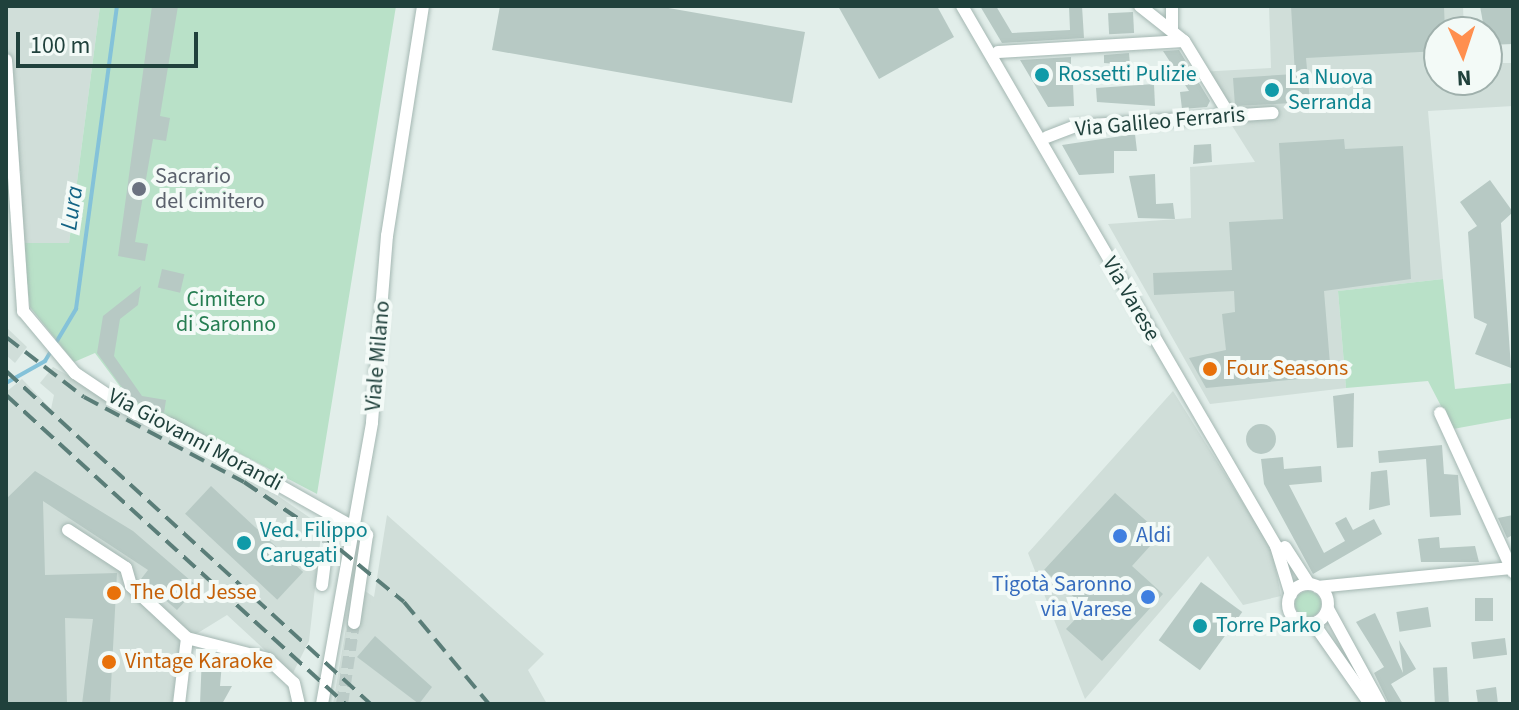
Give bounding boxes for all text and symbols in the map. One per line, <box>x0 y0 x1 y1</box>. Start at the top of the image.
scale bar <box>20 16 202 66</box>
north arrow <box>1423 16 1503 96</box>
text: 100 m <box>30 28 90 63</box>
place label: Rossetti Pulizie <box>1058 62 1197 88</box>
text: N <box>1456 62 1472 94</box>
place label: La Nuova Serranda <box>1288 64 1373 116</box>
marker: Rossetti Pulizie <box>1033 66 1051 84</box>
marker: La Nuova Serranda <box>1263 81 1281 99</box>
street label: Via Galileo Ferraris <box>1074 101 1246 143</box>
place label: Sacrario del cimitero <box>155 163 265 214</box>
marker: Sacrario del cimitero <box>130 180 148 198</box>
water label: Lura <box>55 184 89 232</box>
street label: Via Varese <box>1096 252 1166 346</box>
park label: Cimitero di Saronno <box>176 286 276 338</box>
street label: Viale Milano <box>360 300 396 412</box>
place label: Four Seasons <box>1226 356 1348 382</box>
marker: Four Seasons <box>1201 360 1219 378</box>
street label: Via Giovanni Morandi <box>103 383 287 497</box>
place label: Ved. Filippo Carugati <box>260 517 368 568</box>
place label: Aldi <box>1136 523 1171 549</box>
marker: Aldi <box>1111 527 1129 545</box>
marker: Ved. Filippo Carugati <box>235 534 253 552</box>
place label: Tigotà Saronno via Varese <box>992 571 1132 622</box>
place label: The Old Jesse <box>130 580 257 606</box>
marker: The Old Jesse <box>105 584 123 602</box>
marker: Tigotà Saronno via Varese <box>1139 588 1157 606</box>
place label: Torre Parko <box>1216 613 1321 639</box>
marker: Torre Parko <box>1191 617 1209 635</box>
place label: Vintage Karaoke <box>125 649 273 675</box>
marker: Vintage Karaoke <box>100 653 118 671</box>

